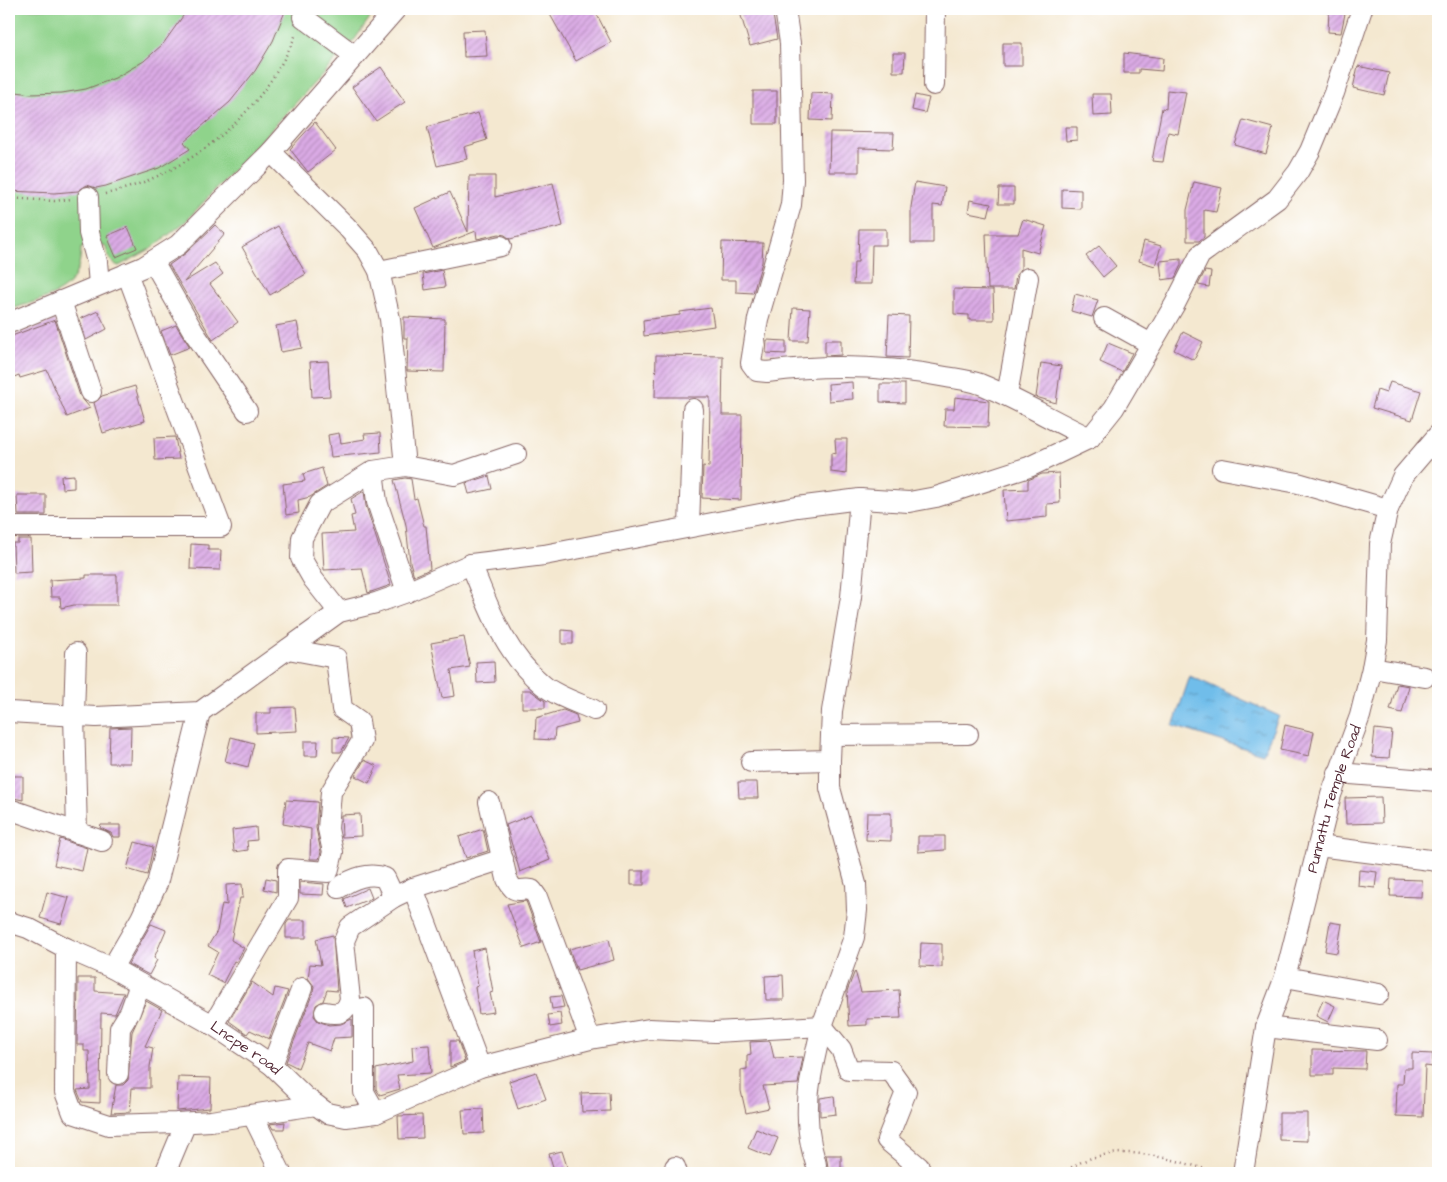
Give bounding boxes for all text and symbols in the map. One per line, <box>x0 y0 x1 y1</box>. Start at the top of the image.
street label: Punnattu Temple Road <box>1301 722 1366 875</box>
street label: Lncpe road <box>206 1016 286 1079</box>

